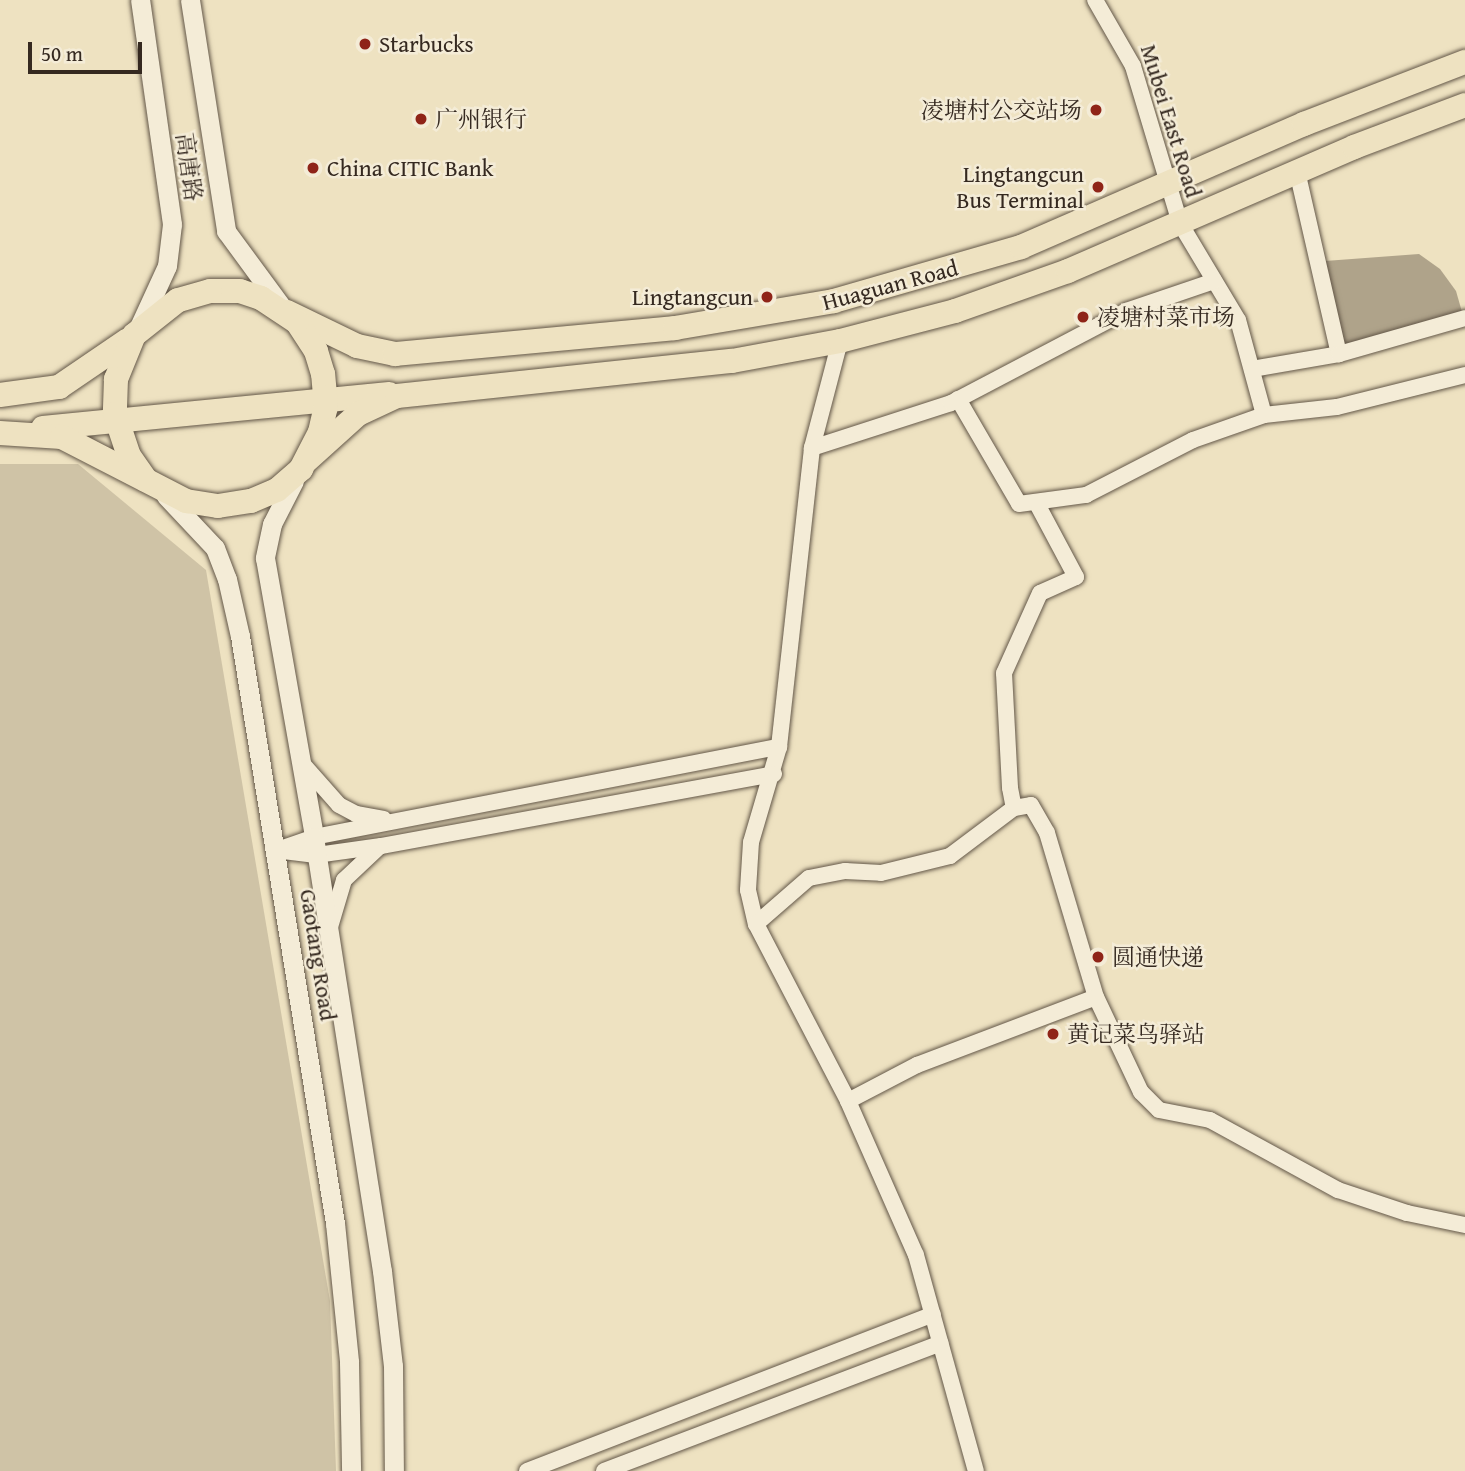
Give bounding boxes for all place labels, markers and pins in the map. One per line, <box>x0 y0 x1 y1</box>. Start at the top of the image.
place label: Starbucks <box>379 30 474 58</box>
marker: Starbucks <box>357 36 373 52</box>
place label: 凌塘村公交站场 <box>921 96 1082 124</box>
marker: 凌塘村公交站场 <box>1088 102 1104 118</box>
place label: 广州银行 <box>435 105 527 133</box>
marker: 广州银行 <box>413 111 429 127</box>
place label: China CITIC Bank <box>327 154 493 182</box>
marker: China CITIC Bank <box>305 160 321 176</box>
place label: Lingtangcun Bus Terminal <box>957 160 1084 214</box>
marker: Lingtangcun Bus Terminal <box>1090 179 1106 195</box>
place label: Lingtangcun <box>632 283 753 311</box>
marker: Lingtangcun <box>759 289 775 305</box>
place label: 凌塘村菜市场 <box>1097 303 1235 331</box>
marker: 凌塘村菜市场 <box>1075 309 1091 325</box>
place label: 圆通快递 <box>1112 943 1204 971</box>
marker: 圆通快递 <box>1090 949 1106 965</box>
place label: 黄记菜鸟驿站 <box>1067 1020 1205 1048</box>
marker: 黄记菜鸟驿站 <box>1045 1026 1061 1042</box>

